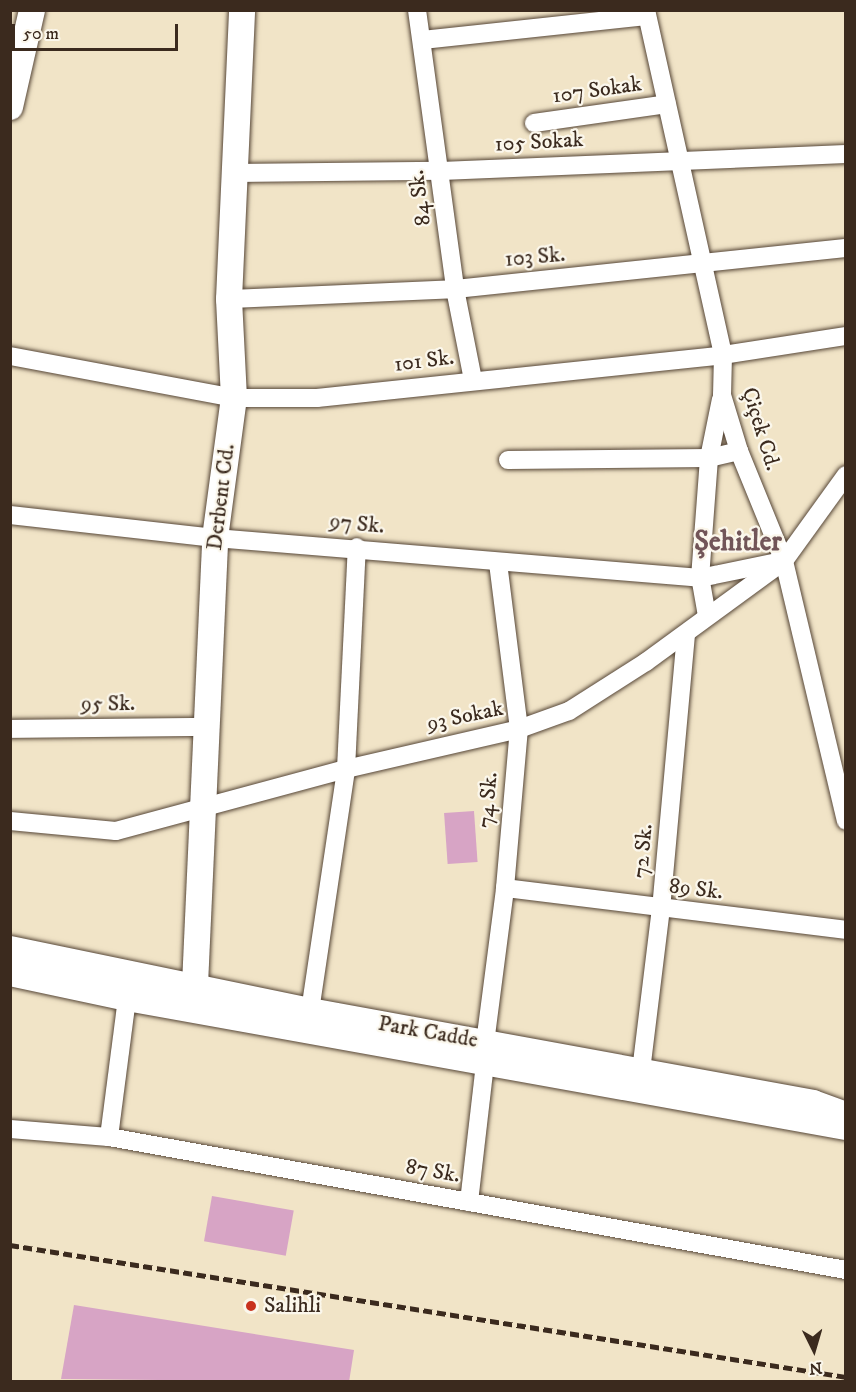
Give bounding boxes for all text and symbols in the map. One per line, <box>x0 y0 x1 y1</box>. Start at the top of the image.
scale bar <box>15 12 182 50</box>
text: 50 m <box>23 23 59 45</box>
street label: 107 Sokak <box>551 71 643 109</box>
street label: 105 Sokak <box>494 126 584 158</box>
street label: 84 Sk. <box>403 169 437 227</box>
street label: 103 Sk. <box>504 241 566 273</box>
street label: 101 Sk. <box>393 344 455 378</box>
street label: Çiçek Cd. <box>736 384 786 474</box>
street label: Derbent Cd. <box>201 442 241 552</box>
street label: 97 Sk. <box>328 508 386 540</box>
district label: Şehitler <box>694 525 782 559</box>
street label: 95 Sk. <box>81 690 135 718</box>
street label: 93 Sokak <box>424 695 506 737</box>
street label: 74 Sk. <box>472 771 504 829</box>
street label: 72 Sk. <box>627 823 659 879</box>
street label: 89 Sk. <box>667 873 725 905</box>
street label: Park Cadde <box>376 1010 480 1054</box>
street label: 87 Sk. <box>404 1153 462 1189</box>
place label: Salihli <box>264 1293 321 1319</box>
marker: Salihli <box>242 1297 260 1315</box>
north arrow <box>784 1320 844 1380</box>
text: N <box>808 1357 823 1378</box>

